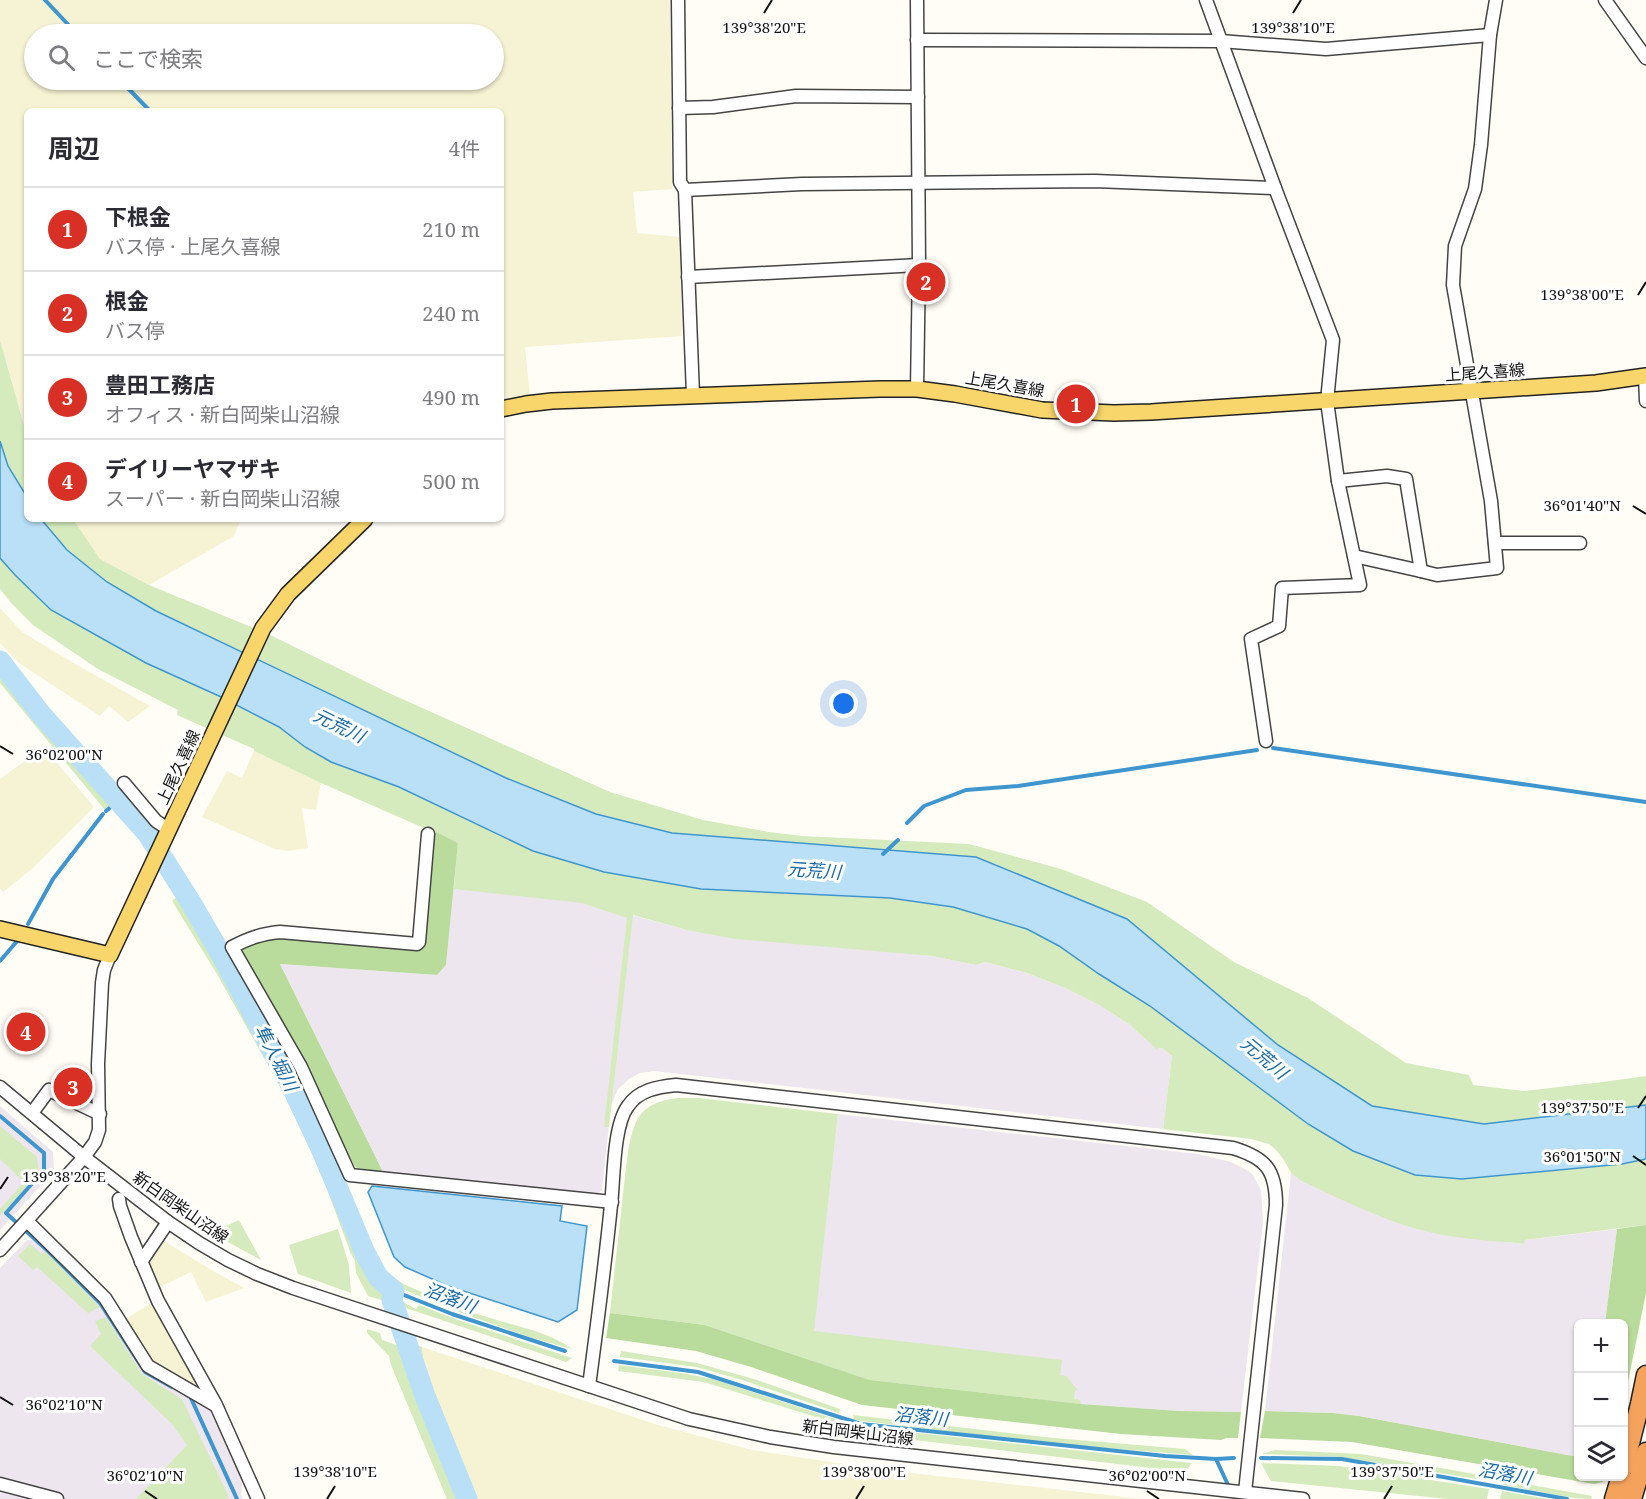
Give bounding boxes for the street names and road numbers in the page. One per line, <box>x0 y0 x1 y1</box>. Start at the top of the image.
street label: 上尾久喜線 <box>1444 358 1526 386</box>
street label: 上尾久喜線 <box>964 366 1046 402</box>
street label: 上尾久喜線 <box>151 726 205 808</box>
street label: 新白岡柴山沼線 <box>129 1166 233 1248</box>
street label: 新白岡柴山沼線 <box>801 1414 915 1450</box>

